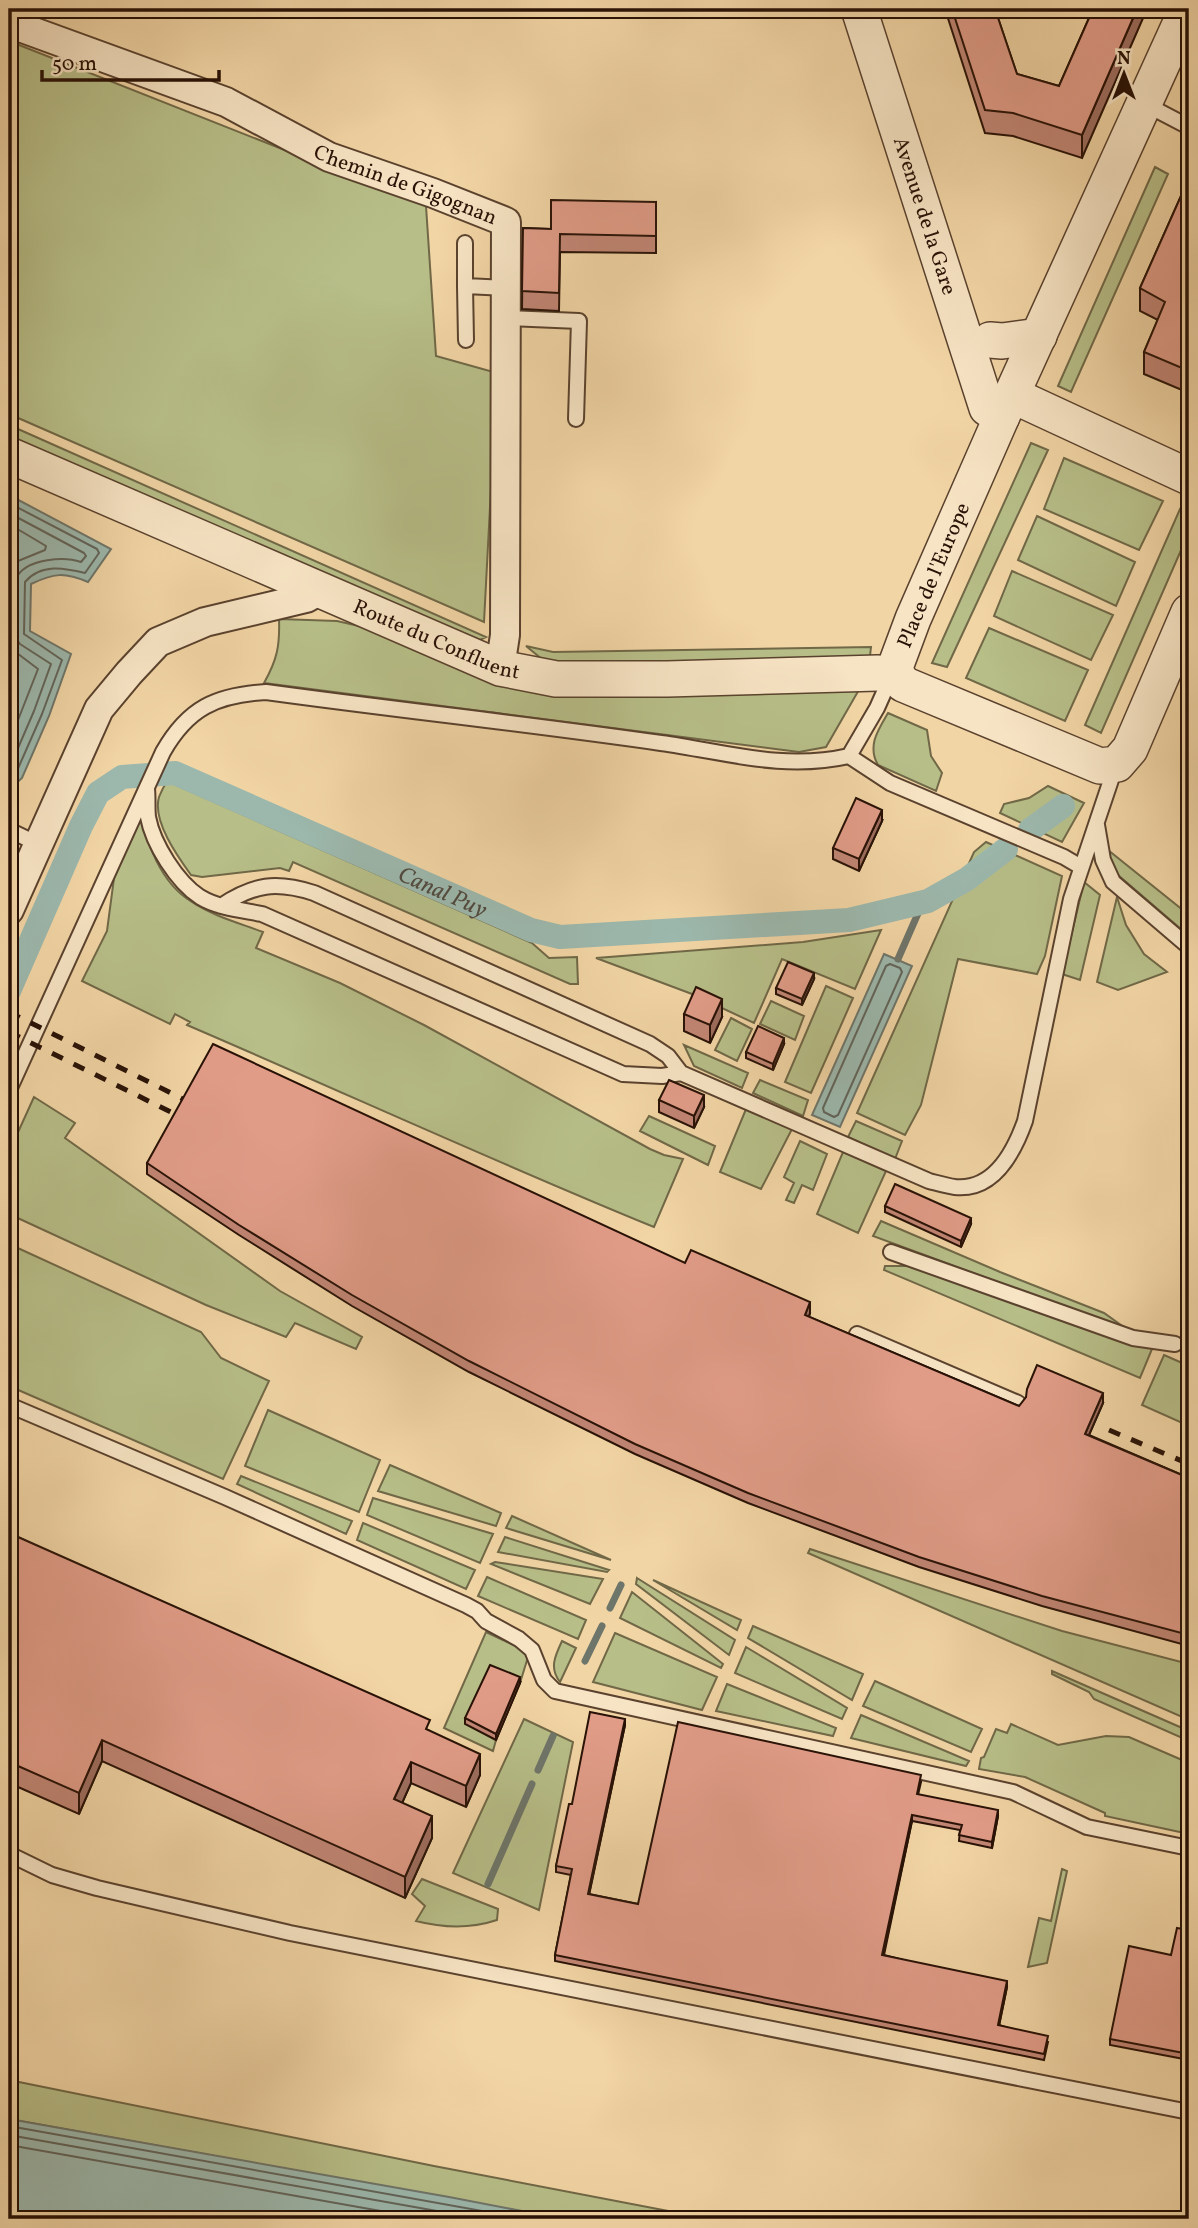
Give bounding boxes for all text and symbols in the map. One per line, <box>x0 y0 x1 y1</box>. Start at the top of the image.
scale bar <box>42 38 219 82</box>
north arrow <box>1090 38 1160 108</box>
text: N <box>1117 46 1131 72</box>
text: 50 m <box>52 50 97 79</box>
street label: Avenue de la Gare <box>885 133 963 299</box>
street label: Chemin de Gigognan <box>308 138 501 233</box>
street label: Place de l'Europe <box>891 498 978 653</box>
street label: Route du Confluent <box>348 593 522 688</box>
water label: Canal Puy <box>392 859 492 927</box>

